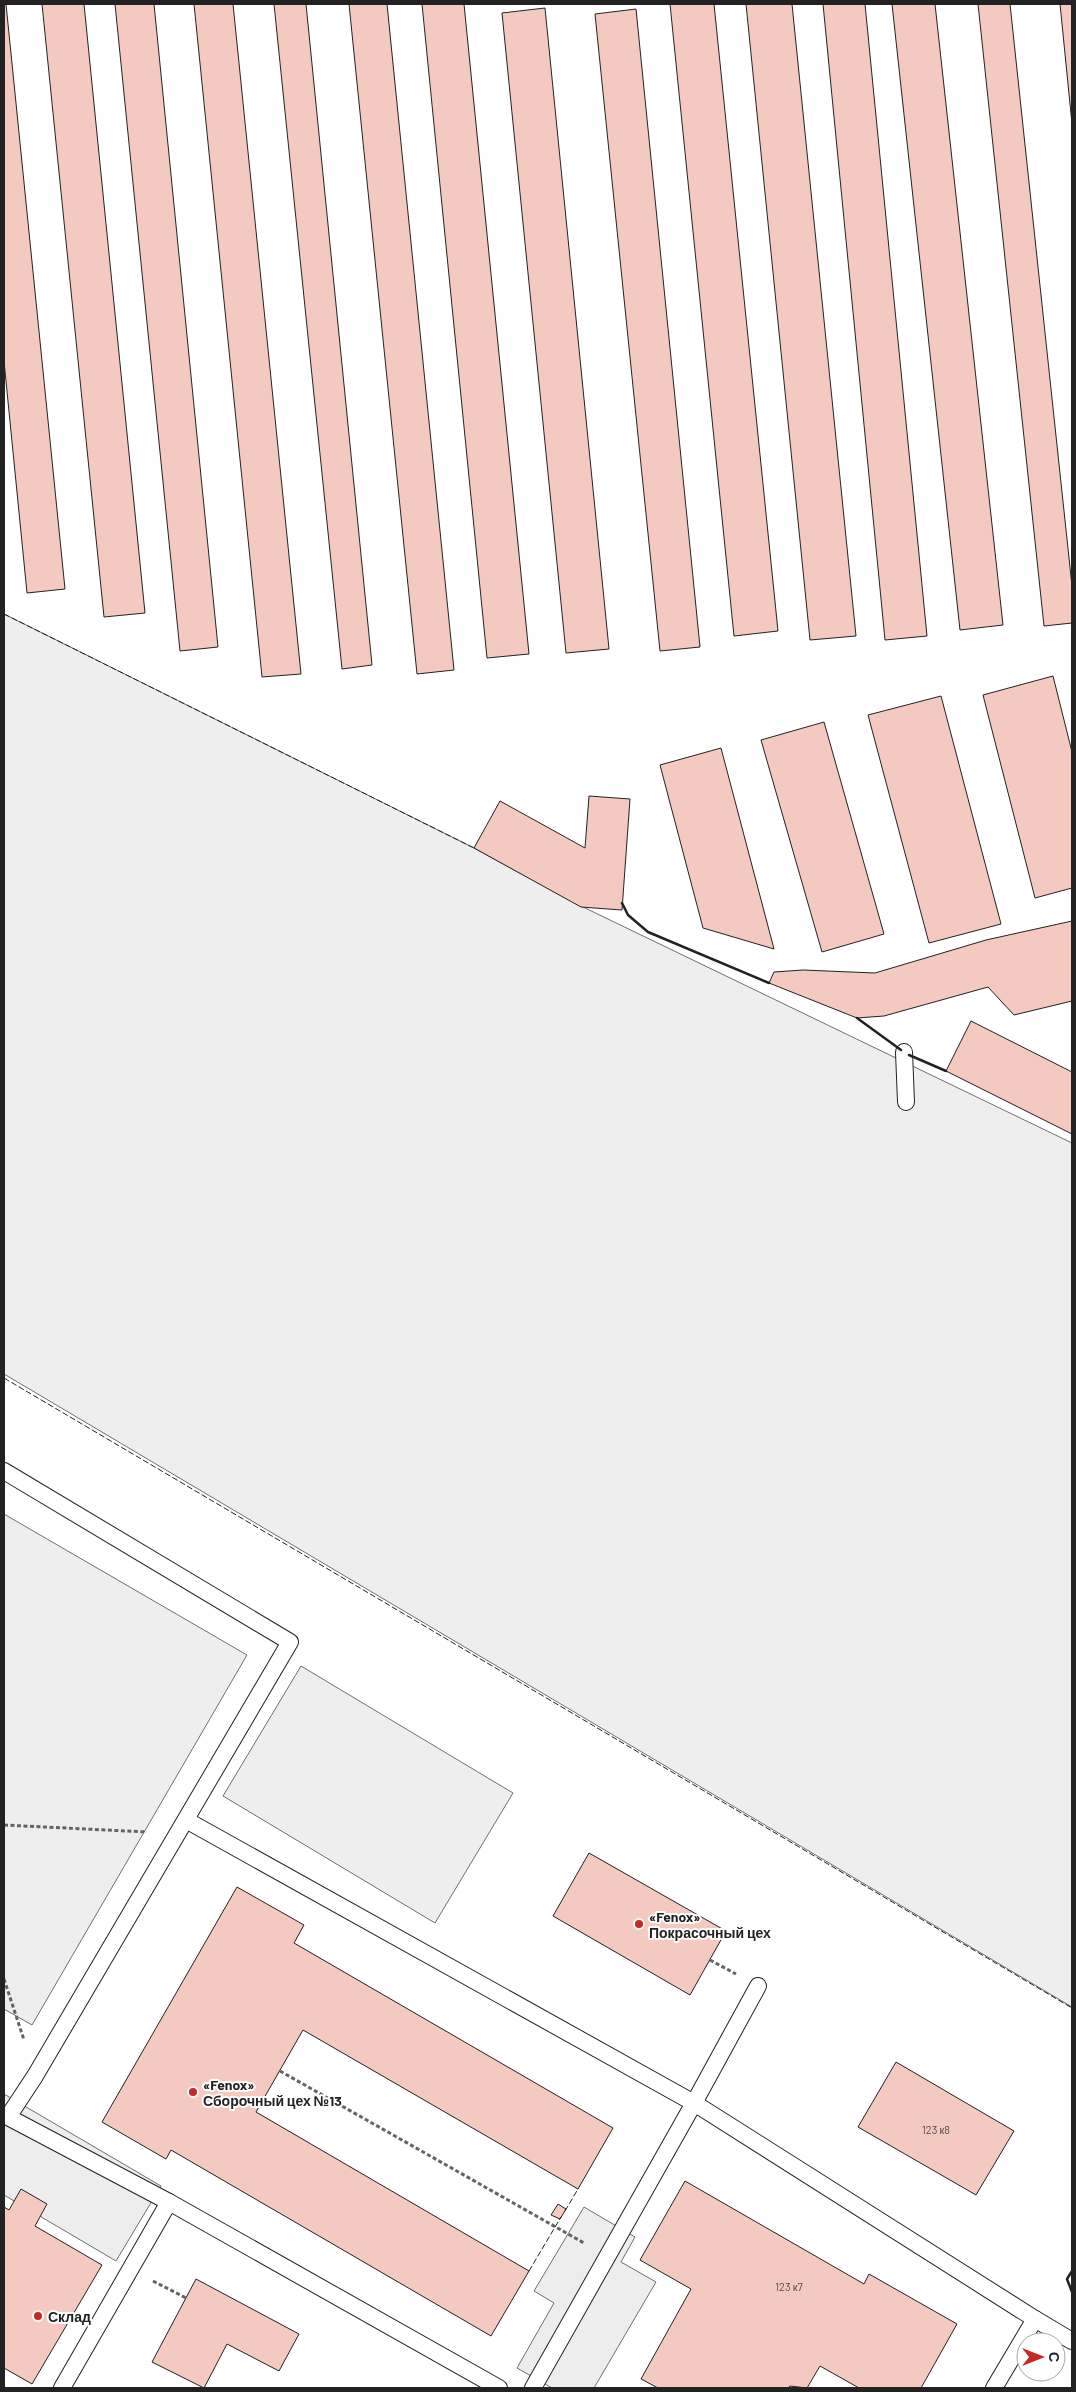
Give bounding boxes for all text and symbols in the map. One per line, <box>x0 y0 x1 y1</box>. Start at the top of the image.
place label: «Fenox» Покрасочный цех <box>649 1908 771 1941</box>
marker: «Fenox» Покрасочный цех <box>633 1918 645 1930</box>
place label: «Fenox» Сборочный цех №13 <box>203 2076 342 2109</box>
marker: «Fenox» Сборочный цех №13 <box>187 2086 199 2098</box>
house number: 123 к8 <box>922 2123 950 2136</box>
house number: 123 к7 <box>775 2280 803 2293</box>
place label: Склад <box>48 2308 91 2325</box>
marker: Склад <box>32 2310 44 2322</box>
north arrow <box>1016 2332 1066 2382</box>
text: С <box>1046 2352 1063 2362</box>

